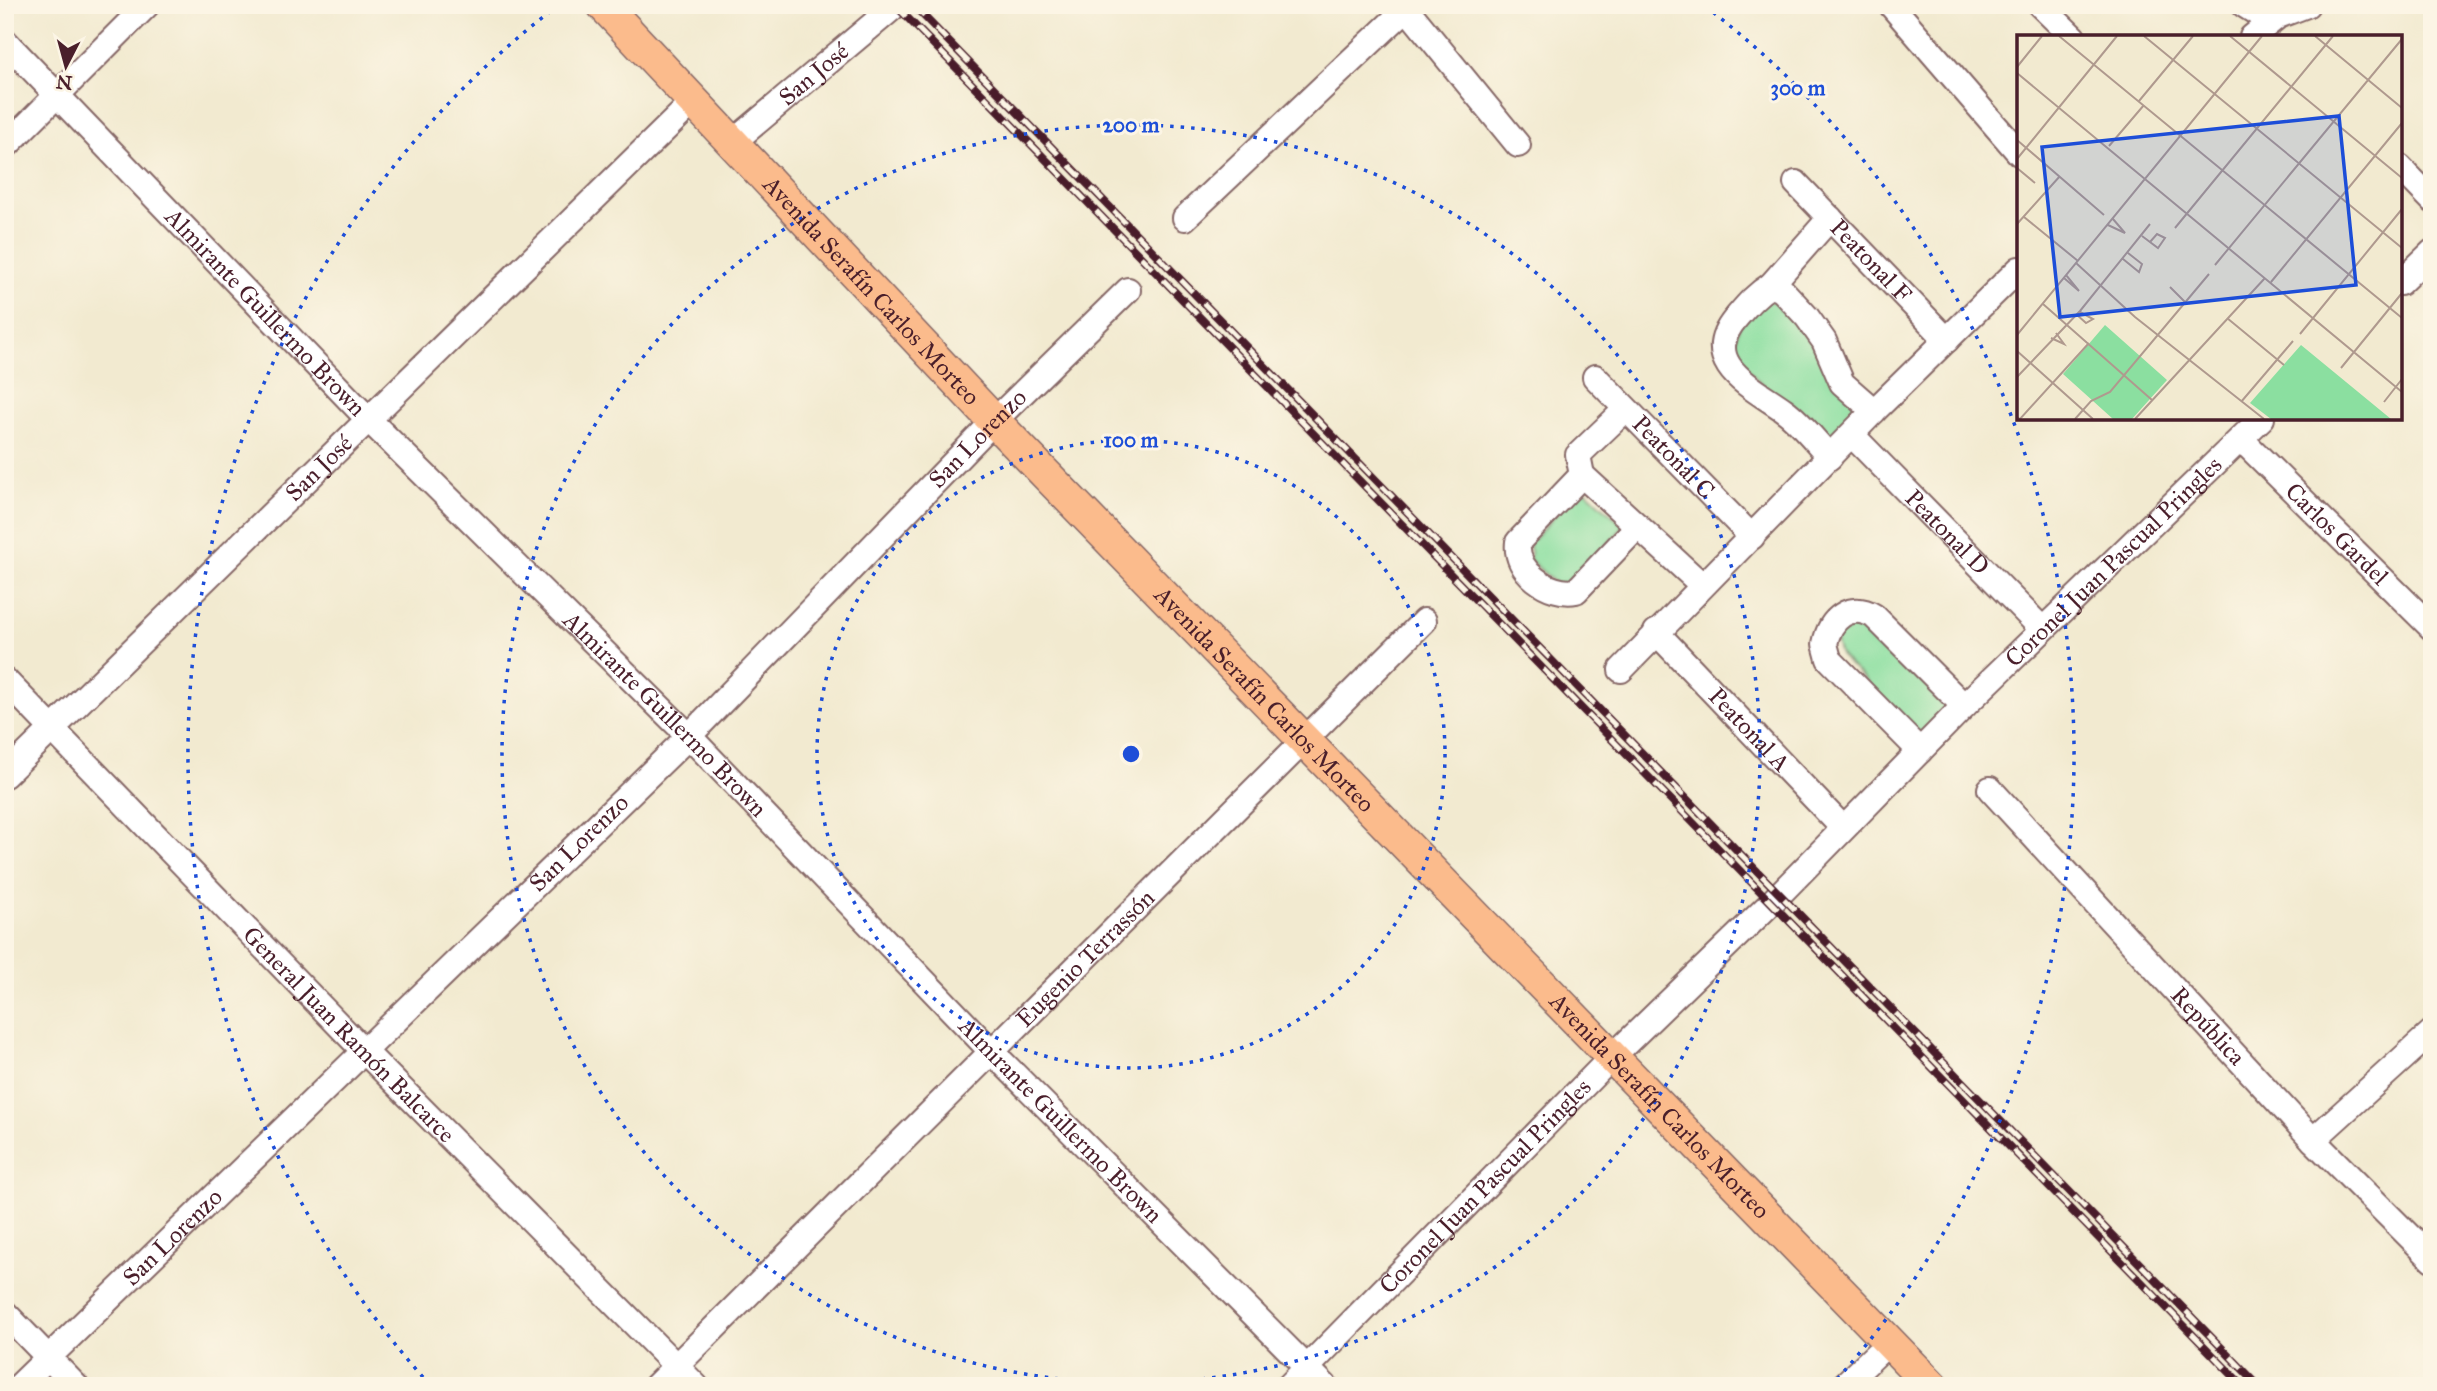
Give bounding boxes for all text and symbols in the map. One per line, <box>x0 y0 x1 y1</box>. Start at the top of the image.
north arrow <box>32 32 102 102</box>
inset map <box>2017 35 2402 420</box>
street label: San José <box>773 36 855 112</box>
text: N <box>55 70 73 95</box>
text: 300 m <box>1770 75 1826 101</box>
text: 200 m <box>1103 112 1160 138</box>
street label: Avenida Serafín Carlos Morteo <box>756 169 986 412</box>
street label: Almirante Guillermo Brown <box>158 201 372 423</box>
street label: Peatonal F <box>1824 213 1918 309</box>
street label: San Lorenzo <box>922 383 1033 494</box>
street label: Peatonal C <box>1626 409 1721 505</box>
text: 100 m <box>1104 427 1159 453</box>
street label: San José <box>279 429 359 508</box>
street label: Coronel Juan Pascual Pringles <box>1999 450 2228 673</box>
street label: Carlos Gardel <box>2279 476 2395 592</box>
street label: Peatonal D <box>1899 483 1996 581</box>
street label: Avenida Serafín Carlos Morteo <box>1147 579 1381 819</box>
street label: Almirante Guillermo Brown <box>556 605 773 823</box>
street label: Peatonal A <box>1702 681 1796 778</box>
centre of rings <box>1119 742 1143 766</box>
street label: San Lorenzo <box>523 788 635 898</box>
street label: Eugenio Terrassón <box>1010 883 1161 1034</box>
street label: General Juan Ramón Balcarce <box>237 920 461 1149</box>
street label: República <box>2164 980 2252 1072</box>
street label: Avenida Serafín Carlos Morteo <box>1542 986 1776 1225</box>
street label: Almirante Guillermo Brown <box>952 1011 1169 1229</box>
street label: Coronel Juan Pascual Pringles <box>1373 1072 1598 1300</box>
street label: San Lorenzo <box>116 1182 229 1292</box>

